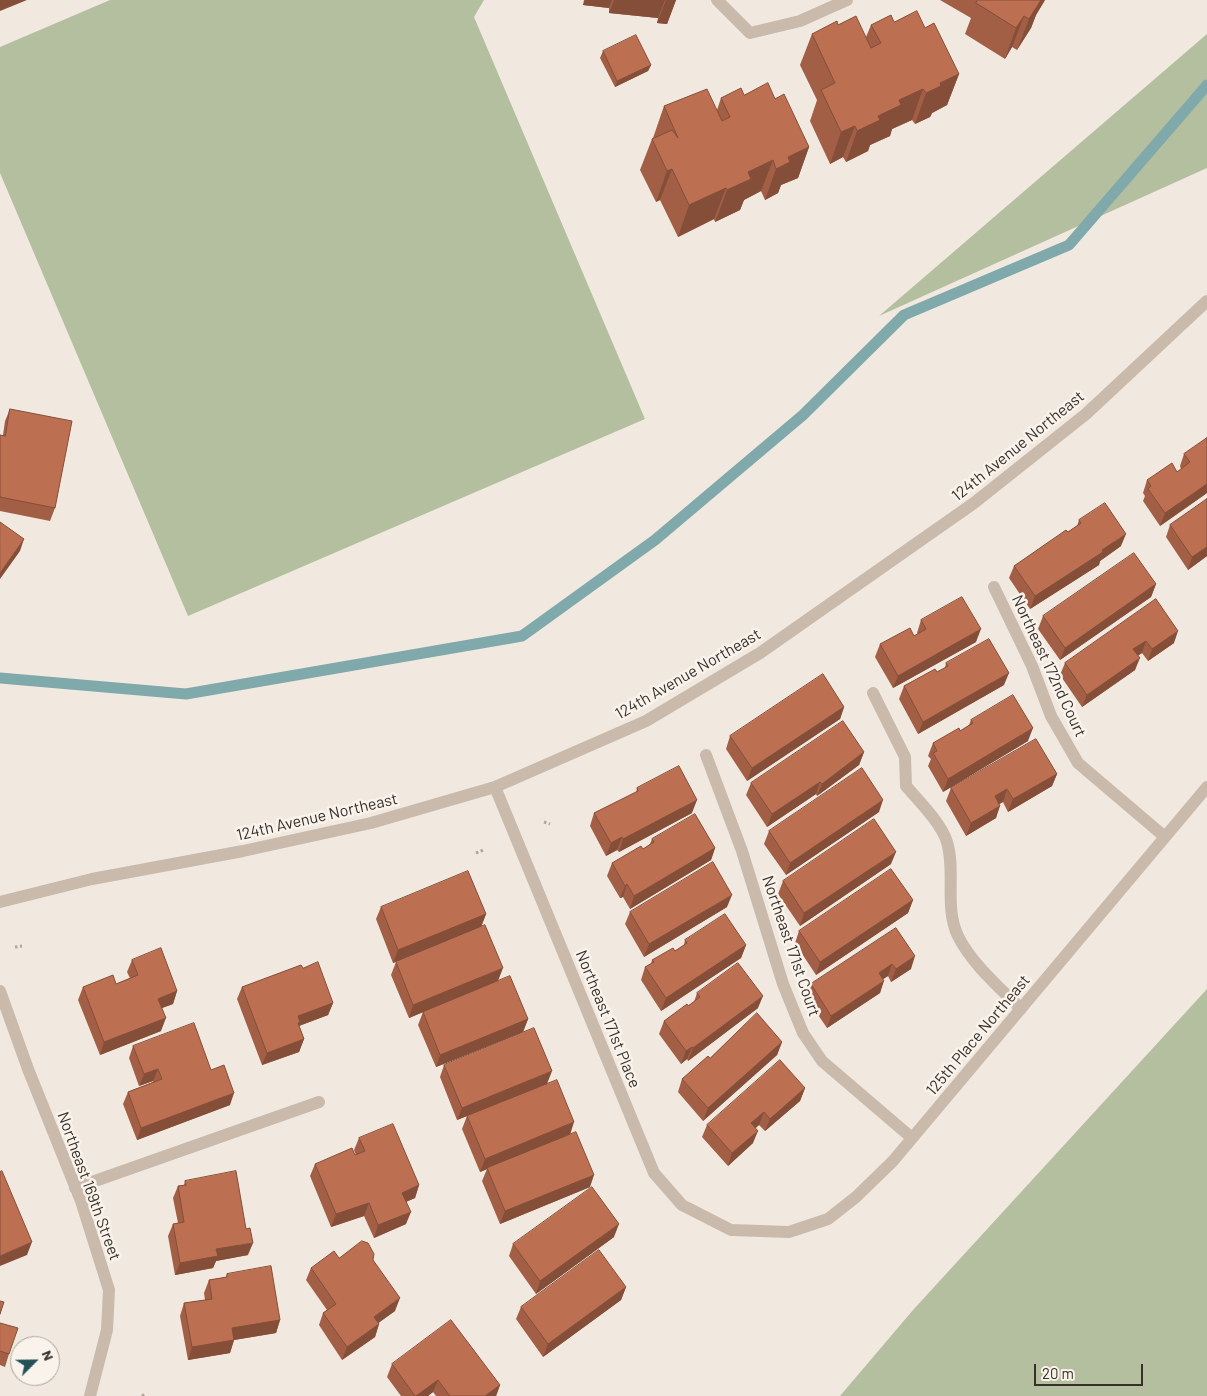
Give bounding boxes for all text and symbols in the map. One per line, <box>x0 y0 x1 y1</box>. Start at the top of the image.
street label: 124th Avenue Northeast <box>948 387 1088 505</box>
street label: Northeast 172nd Court <box>1008 592 1090 740</box>
street label: 124th Avenue Northeast <box>612 625 764 723</box>
street label: 124th Avenue Northeast <box>235 789 399 845</box>
street label: Northeast 171st Court <box>758 873 824 1019</box>
street label: Northeast 171st Place <box>572 947 644 1091</box>
street label: 125th Place Northeast <box>922 971 1034 1099</box>
street label: Northeast 169th Street <box>53 1109 125 1263</box>
north arrow <box>10 1336 60 1386</box>
text: N <box>39 1348 58 1363</box>
scale bar <box>1037 1354 1146 1386</box>
text: 20 m <box>1042 1364 1074 1382</box>

